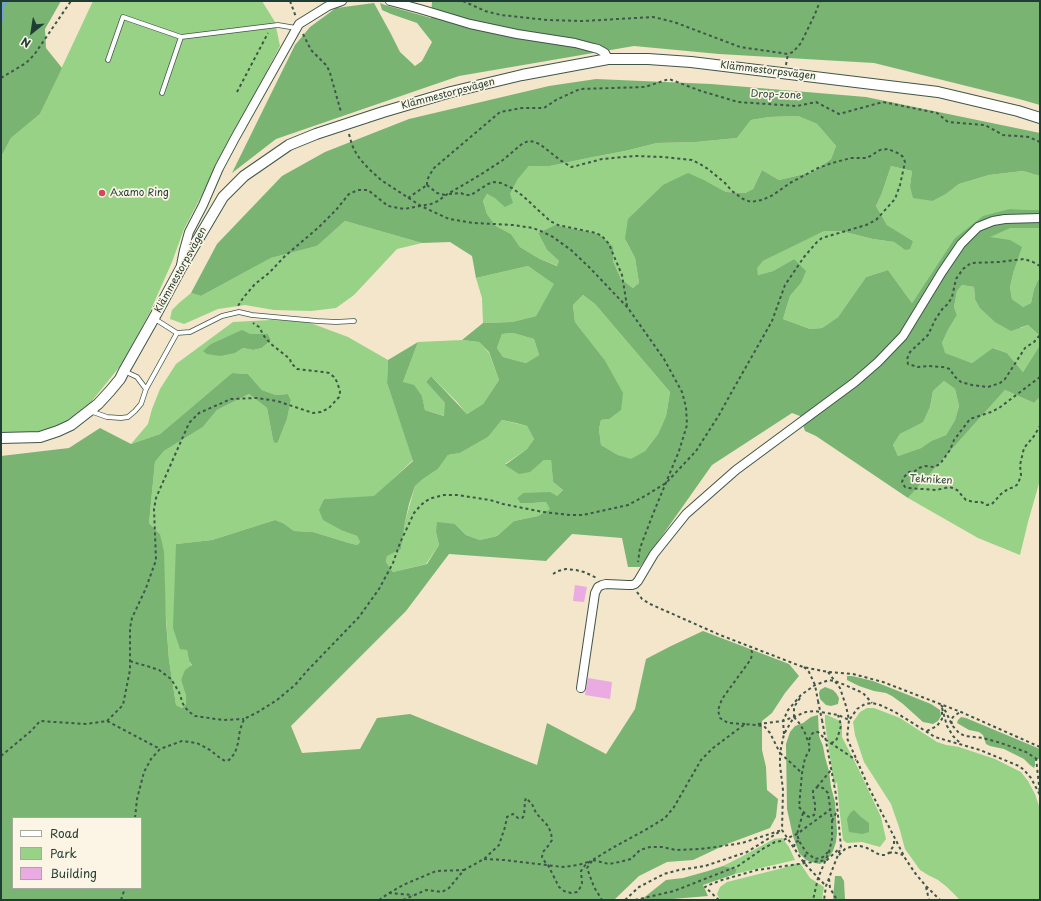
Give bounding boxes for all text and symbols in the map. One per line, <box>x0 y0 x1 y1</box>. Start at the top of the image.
north arrow <box>12 12 52 52</box>
text: N <box>18 33 34 52</box>
street label: Klämmestorpsvägen <box>720 59 816 83</box>
street label: Klämmestorpsvägen <box>400 76 496 112</box>
street label: Drop-zone <box>750 88 802 102</box>
place label: Axamo Ring <box>110 187 169 199</box>
marker: Axamo Ring <box>97 188 107 198</box>
street label: Klämmestorpsvägen <box>152 225 210 315</box>
street label: Tekniken <box>909 473 953 487</box>
legend <box>12 817 142 889</box>
text: Road <box>50 824 79 842</box>
text: Park <box>50 844 77 862</box>
text: Building <box>50 864 97 882</box>

